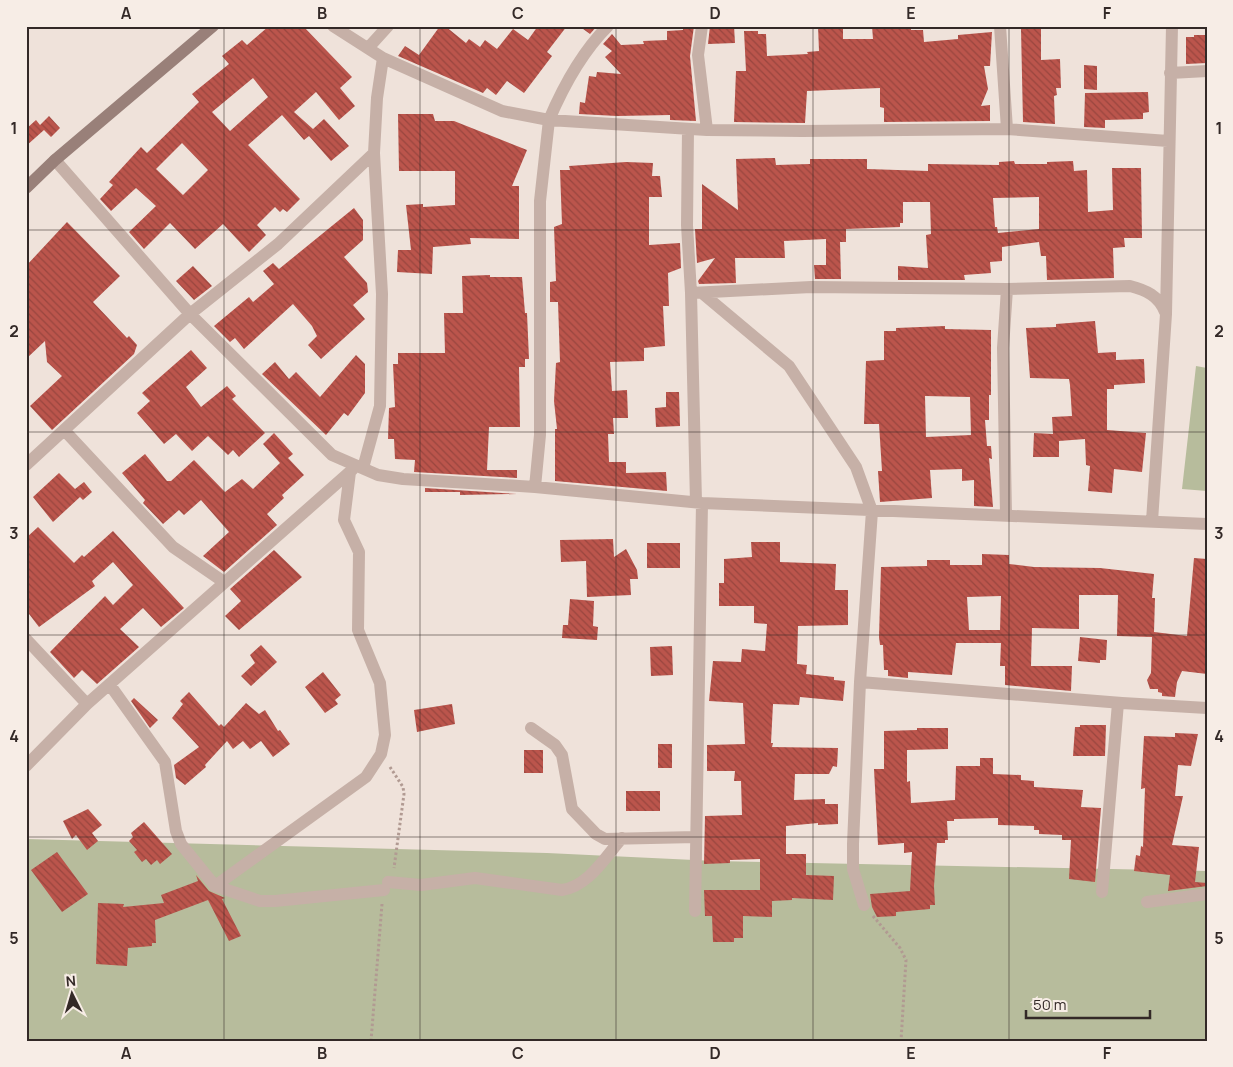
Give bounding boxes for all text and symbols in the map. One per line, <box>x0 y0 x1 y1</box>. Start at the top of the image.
text: A <box>121 2 132 24</box>
text: B <box>317 2 327 24</box>
text: C <box>512 2 524 24</box>
text: D <box>709 2 721 24</box>
text: E <box>906 2 916 24</box>
text: F <box>1103 2 1112 24</box>
text: 1 <box>10 117 18 139</box>
text: 1 <box>1215 117 1223 139</box>
text: 2 <box>9 320 19 342</box>
text: 2 <box>1214 320 1224 342</box>
text: 3 <box>9 522 19 544</box>
text: 3 <box>1214 522 1224 544</box>
text: 4 <box>9 725 19 747</box>
text: 4 <box>1214 725 1224 747</box>
text: 5 <box>9 927 19 949</box>
text: 5 <box>1214 927 1224 949</box>
north arrow <box>48 970 98 1020</box>
text: N <box>65 971 77 990</box>
scale bar <box>1026 987 1149 1019</box>
text: 50 m <box>1033 994 1067 1015</box>
text: A <box>121 1042 132 1064</box>
text: B <box>317 1042 327 1064</box>
text: C <box>512 1042 524 1064</box>
text: D <box>709 1042 721 1064</box>
text: E <box>906 1042 916 1064</box>
text: F <box>1103 1042 1112 1064</box>

